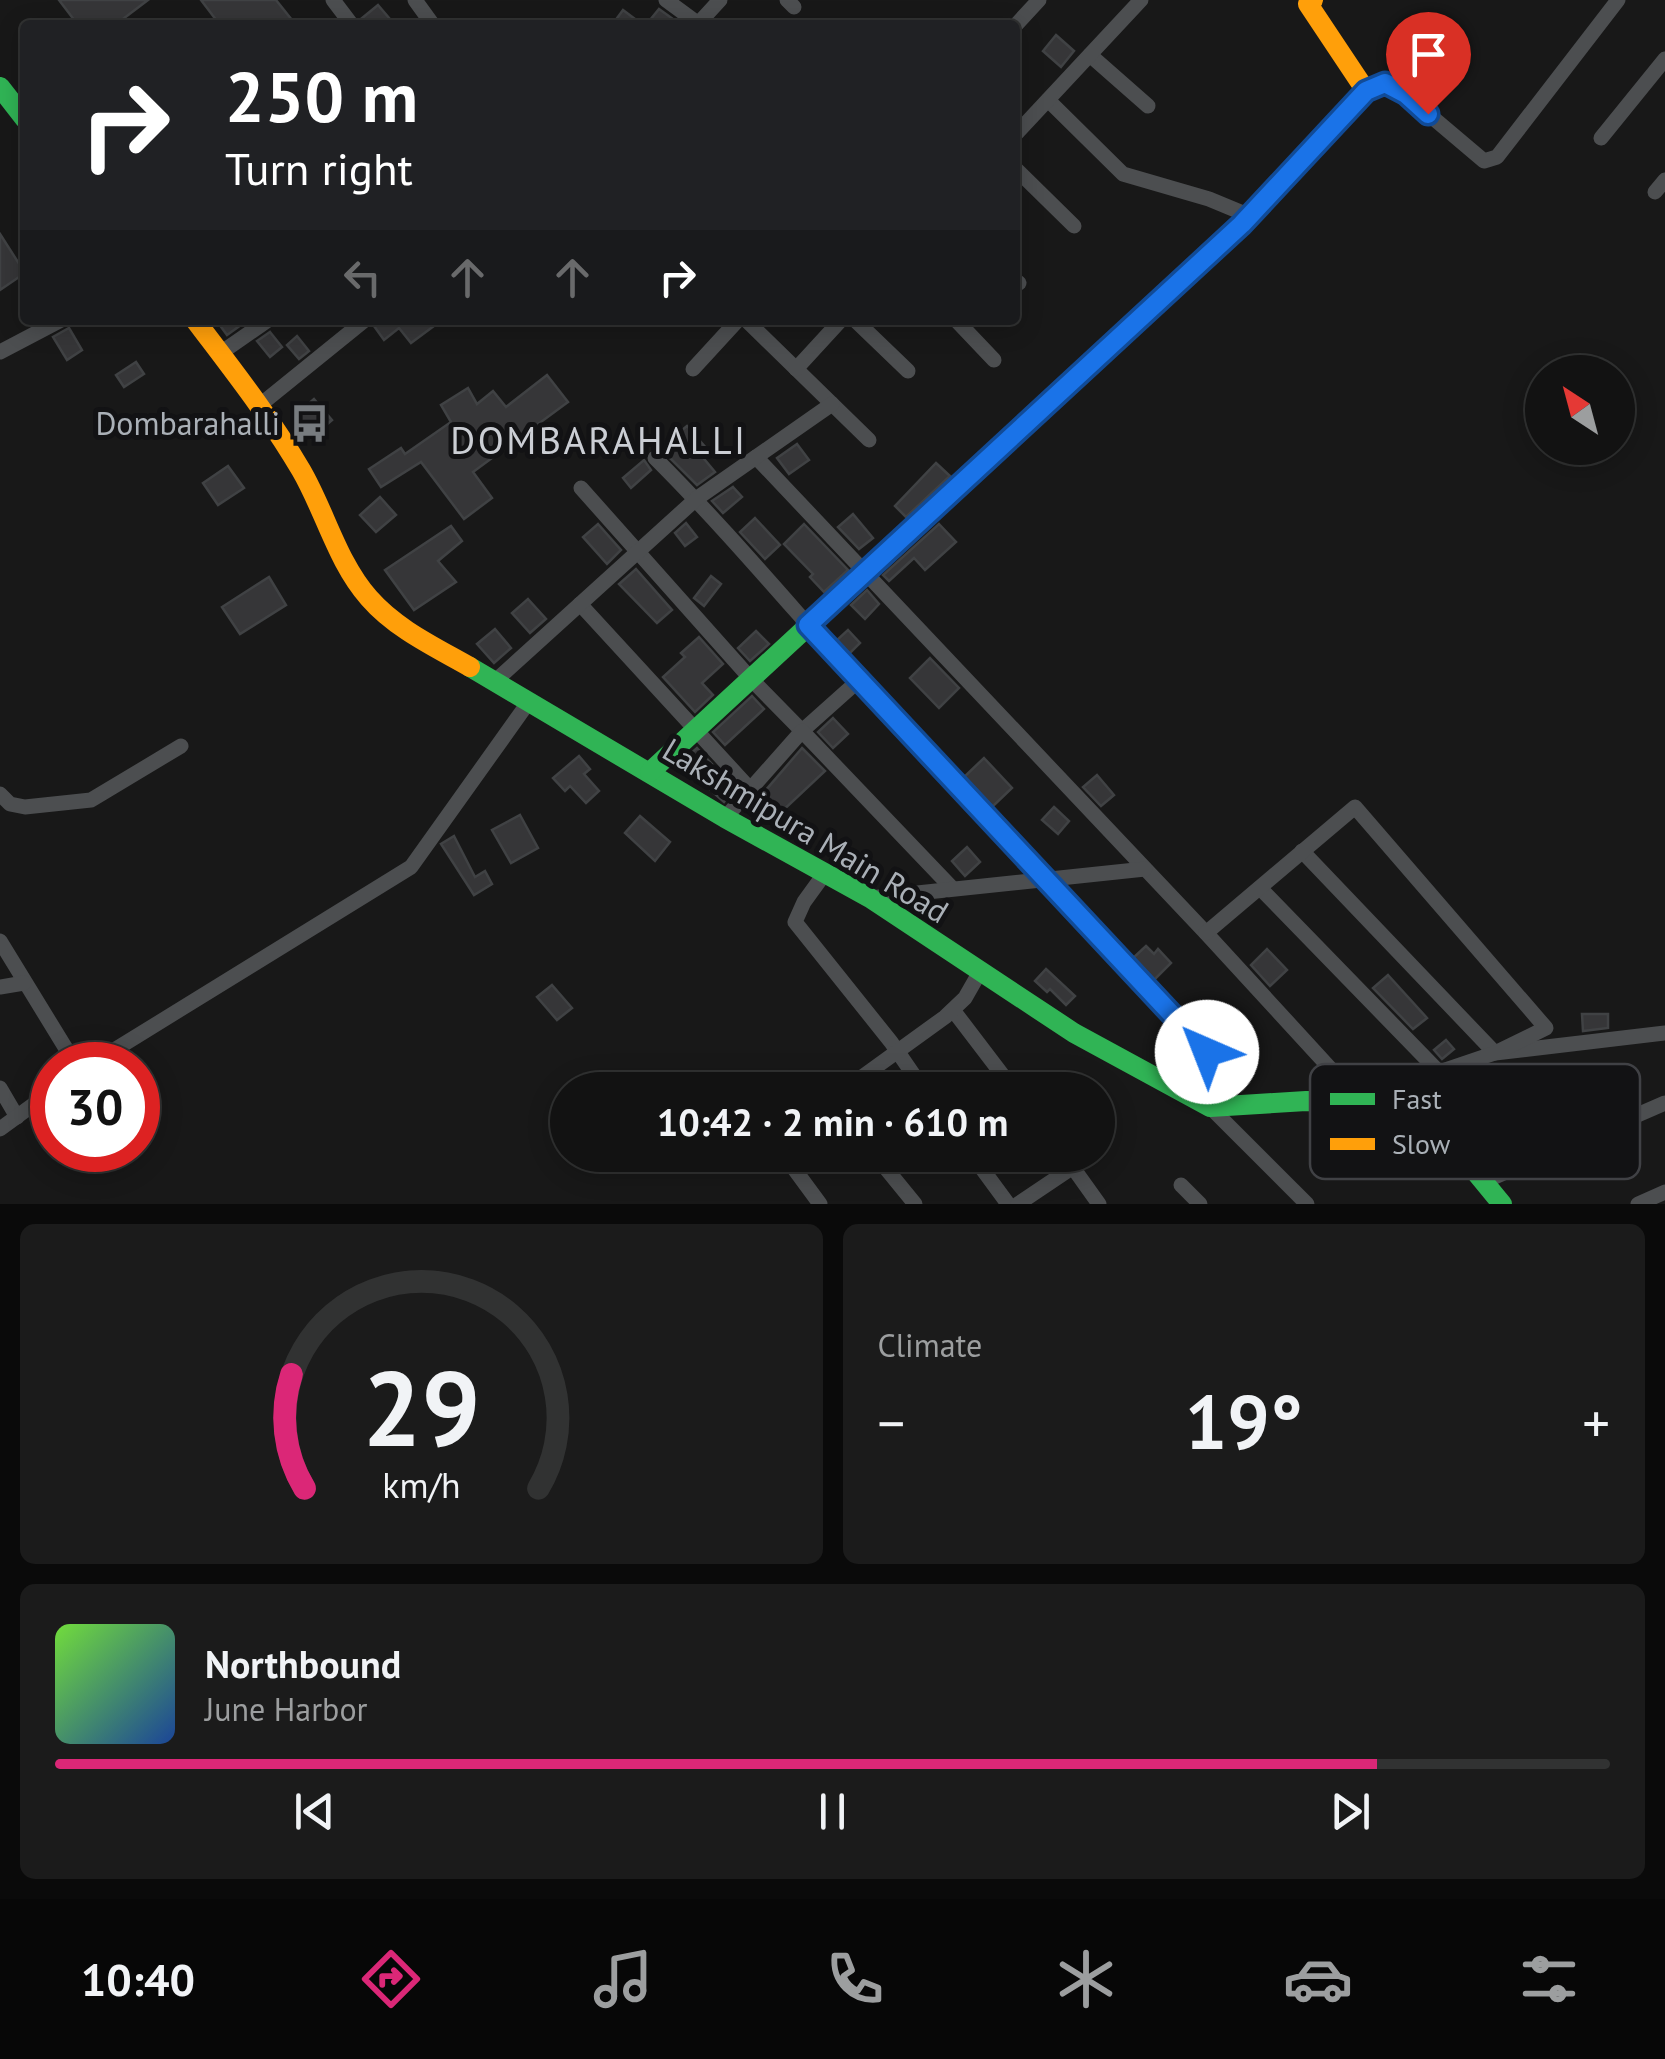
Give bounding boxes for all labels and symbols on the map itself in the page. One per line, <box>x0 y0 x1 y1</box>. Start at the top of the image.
pin <box>1386 12 1471 115</box>
north arrow <box>1525 355 1635 465</box>
place label: Dombarahalli <box>95 402 280 444</box>
bus stop icon: Dombarahalli <box>289 402 331 444</box>
district label: DOMBARAHALLI <box>450 415 748 464</box>
street label: Lakshmipura Main Road <box>655 728 957 932</box>
position arrow <box>1155 1000 1259 1104</box>
speed limit sign: 30 <box>30 1042 160 1172</box>
legend <box>1310 1064 1640 1179</box>
text: Fast <box>1392 1080 1442 1117</box>
text: Slow <box>1392 1125 1451 1162</box>

